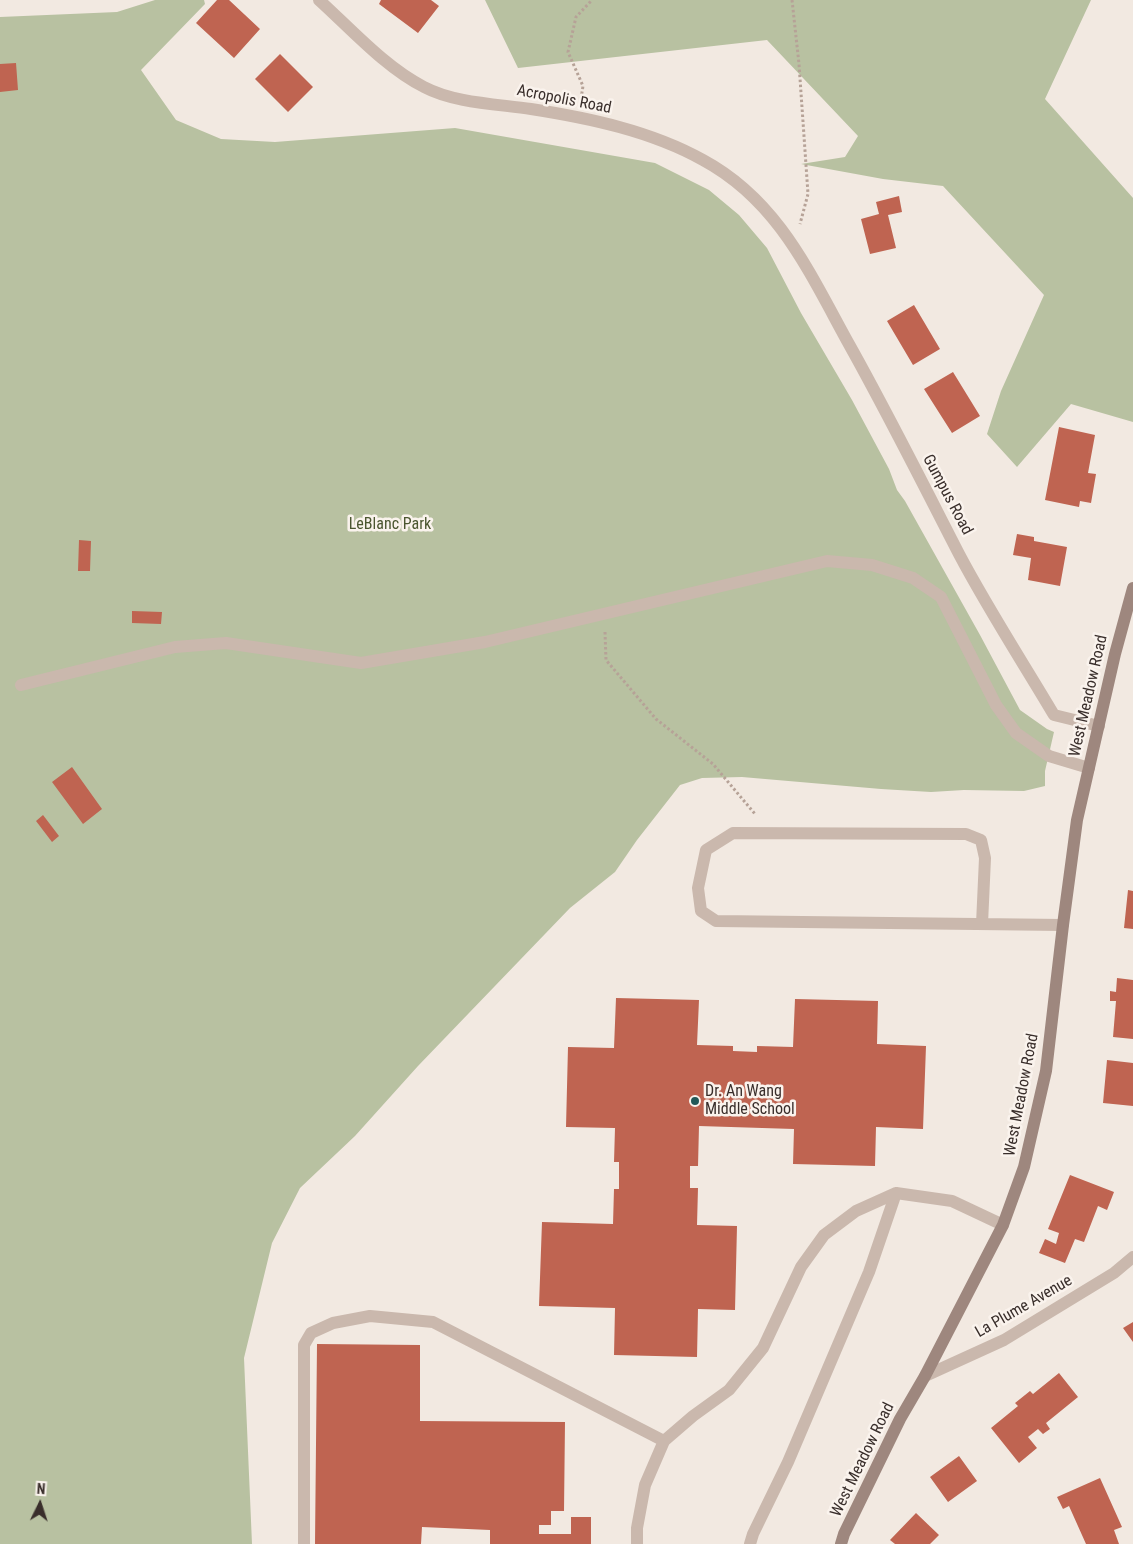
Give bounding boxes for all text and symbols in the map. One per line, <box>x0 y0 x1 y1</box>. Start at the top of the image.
street label: Acropolis Road <box>515 81 613 119</box>
street label: Gumpus Road <box>918 452 976 538</box>
park label: LeBlanc Park <box>349 515 431 535</box>
street label: West Meadow Road <box>1066 633 1112 759</box>
street label: West Meadow Road <box>1001 1032 1043 1158</box>
place label: Dr. An Wang Middle School <box>705 1082 795 1120</box>
marker: Dr. An Wang Middle School <box>689 1095 701 1107</box>
street label: La Plume Avenue <box>972 1272 1076 1342</box>
street label: West Meadow Road <box>827 1400 899 1520</box>
north arrow <box>15 1479 65 1529</box>
text: N <box>36 1481 46 1497</box>

